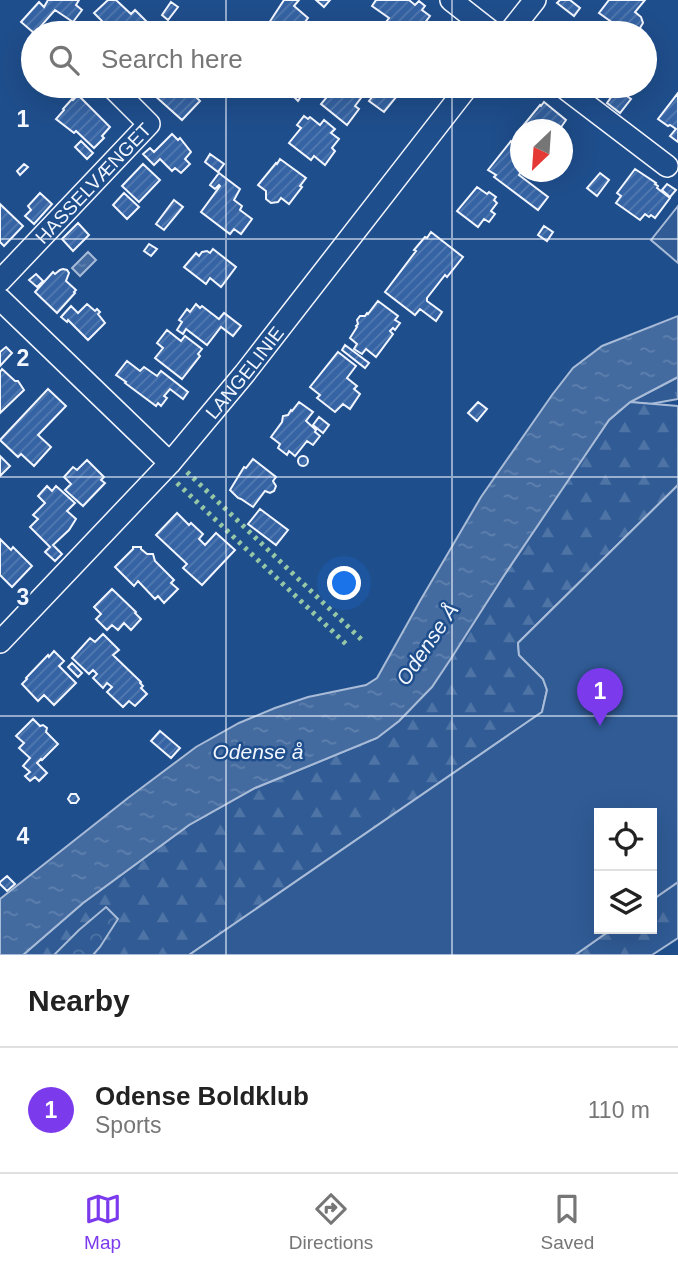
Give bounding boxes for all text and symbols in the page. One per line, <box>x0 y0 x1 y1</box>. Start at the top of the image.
search box <box>21 21 657 98</box>
icon: search <box>45 41 83 79</box>
text: Search here <box>101 44 243 74</box>
text: 1 <box>17 106 30 132</box>
street label: HASSELVÆNGET <box>31 118 155 248</box>
north arrow <box>510 119 573 182</box>
street label: LANGELINIE <box>201 322 288 423</box>
text: 2 <box>17 345 29 371</box>
your location <box>327 566 361 600</box>
text: 3 <box>17 584 29 610</box>
water label: Odense Å <box>391 599 463 689</box>
pin: 1 <box>577 668 623 726</box>
water label: Odense å <box>212 740 304 763</box>
map controls <box>594 808 657 934</box>
button: locate <box>594 808 657 871</box>
text: 4 <box>17 823 30 849</box>
button: layers <box>594 871 657 934</box>
text: Nearby <box>28 984 130 1017</box>
text: Odense Boldklub <box>95 1081 309 1111</box>
text: 1 <box>45 1097 57 1123</box>
text: 110 m <box>588 1097 650 1123</box>
text: Sports <box>95 1112 161 1138</box>
tab: Map <box>84 1190 122 1254</box>
tab: Directions <box>289 1190 373 1254</box>
tab: Saved <box>540 1190 594 1254</box>

